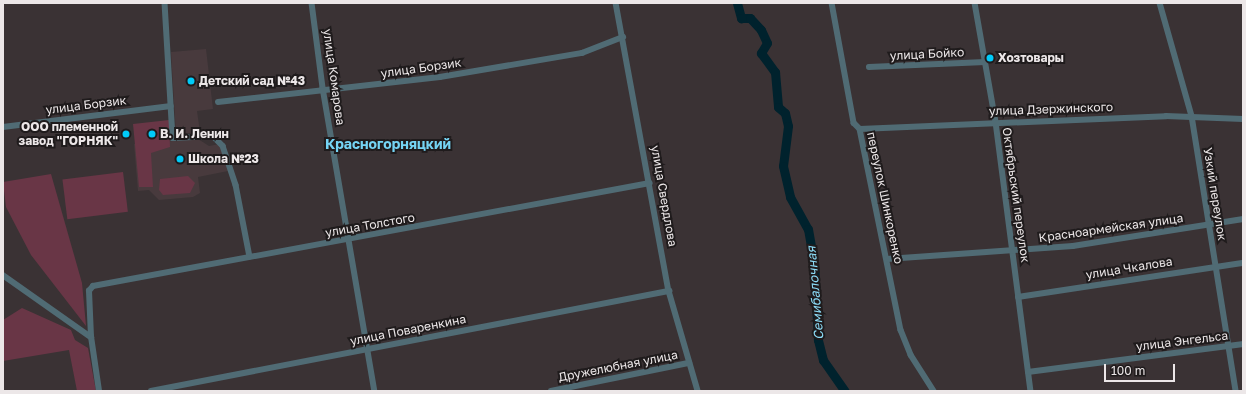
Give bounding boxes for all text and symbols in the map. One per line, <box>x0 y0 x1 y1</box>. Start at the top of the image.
street label: улица Комарова <box>320 28 348 126</box>
street label: улица Бойко <box>889 45 965 63</box>
place label: Хозтовары <box>998 51 1064 65</box>
marker: Хозтовары <box>985 53 995 63</box>
street label: улица Борзик <box>380 55 462 81</box>
place label: Детский сад №43 <box>199 74 305 88</box>
marker: Детский сад №43 <box>186 76 196 86</box>
street label: улица Борзик <box>45 93 127 117</box>
street label: улица Дзержинского <box>989 100 1113 118</box>
place label: ООО племенной завод "ГОРНЯК" <box>19 120 118 148</box>
place label: В. И. Ленин <box>160 127 229 141</box>
street label: Октябрьский переулок <box>999 127 1033 263</box>
marker: ООО племенной завод "ГОРНЯК" <box>121 129 131 139</box>
marker: В. И. Ленин <box>147 129 157 139</box>
street label: переулок Шинкоренко <box>864 131 906 265</box>
district label: Красногорняцкий <box>325 136 451 152</box>
street label: улица Свердлова <box>648 144 680 248</box>
street label: Узкий переулок <box>1201 146 1229 242</box>
place label: Школа №23 <box>188 152 259 166</box>
marker: Школа №23 <box>175 154 185 164</box>
street label: улица Толстого <box>324 210 416 240</box>
street label: Красноармейская улица <box>1038 211 1184 245</box>
water label: Семибалочная <box>803 245 827 341</box>
street label: улица Чкалова <box>1085 254 1173 282</box>
street label: улица Поваренкина <box>349 312 467 348</box>
street label: улица Энгельса <box>1135 328 1229 354</box>
street label: Дружелюбная улица <box>557 347 679 385</box>
scale bar <box>1106 356 1177 382</box>
text: 100 m <box>1111 363 1145 378</box>

